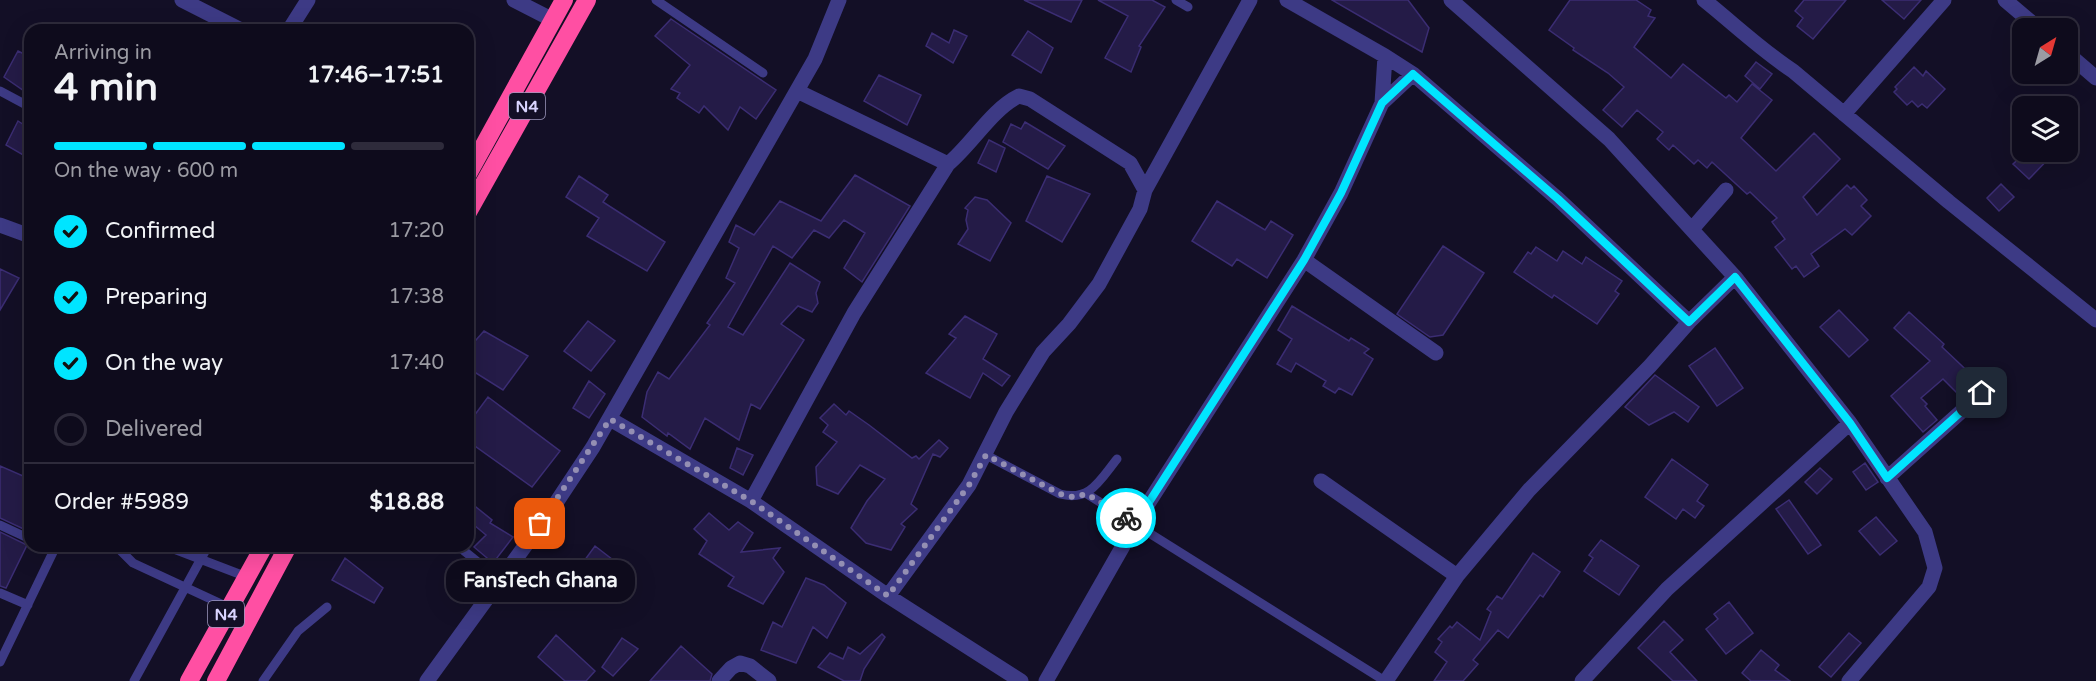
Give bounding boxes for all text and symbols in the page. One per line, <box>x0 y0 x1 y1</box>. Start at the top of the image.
north arrow <box>2012 18 2078 84</box>
map controls <box>2012 18 2078 162</box>
text: Arriving in <box>54 41 152 65</box>
text: 17:46–17:51 <box>307 62 444 88</box>
text: 4 min <box>54 64 158 111</box>
road number: N4 <box>509 93 545 119</box>
button: layers <box>2012 96 2078 162</box>
text: On the way · 600 m <box>54 159 238 183</box>
icon: check <box>54 215 87 248</box>
text: Confirmed <box>105 218 215 244</box>
text: 17:20 <box>389 219 444 243</box>
icon: check <box>54 281 87 314</box>
text: Preparing <box>105 284 208 310</box>
text: 17:38 <box>389 285 444 309</box>
icon: check <box>54 347 87 380</box>
text: On the way <box>105 350 223 376</box>
text: 17:40 <box>389 351 444 375</box>
pin <box>1956 367 2007 418</box>
icon: home <box>1965 376 1998 409</box>
text: Delivered <box>105 416 203 442</box>
courier <box>1096 488 1156 548</box>
text: Order #5989 <box>54 489 189 515</box>
text: $18.88 <box>370 489 444 515</box>
pin <box>514 498 565 549</box>
icon: bike <box>1110 502 1143 535</box>
icon: bag <box>523 507 556 540</box>
callout: FansTech Ghana <box>446 560 634 602</box>
text: FansTech Ghana <box>463 569 618 593</box>
road number: N4 <box>208 601 244 627</box>

